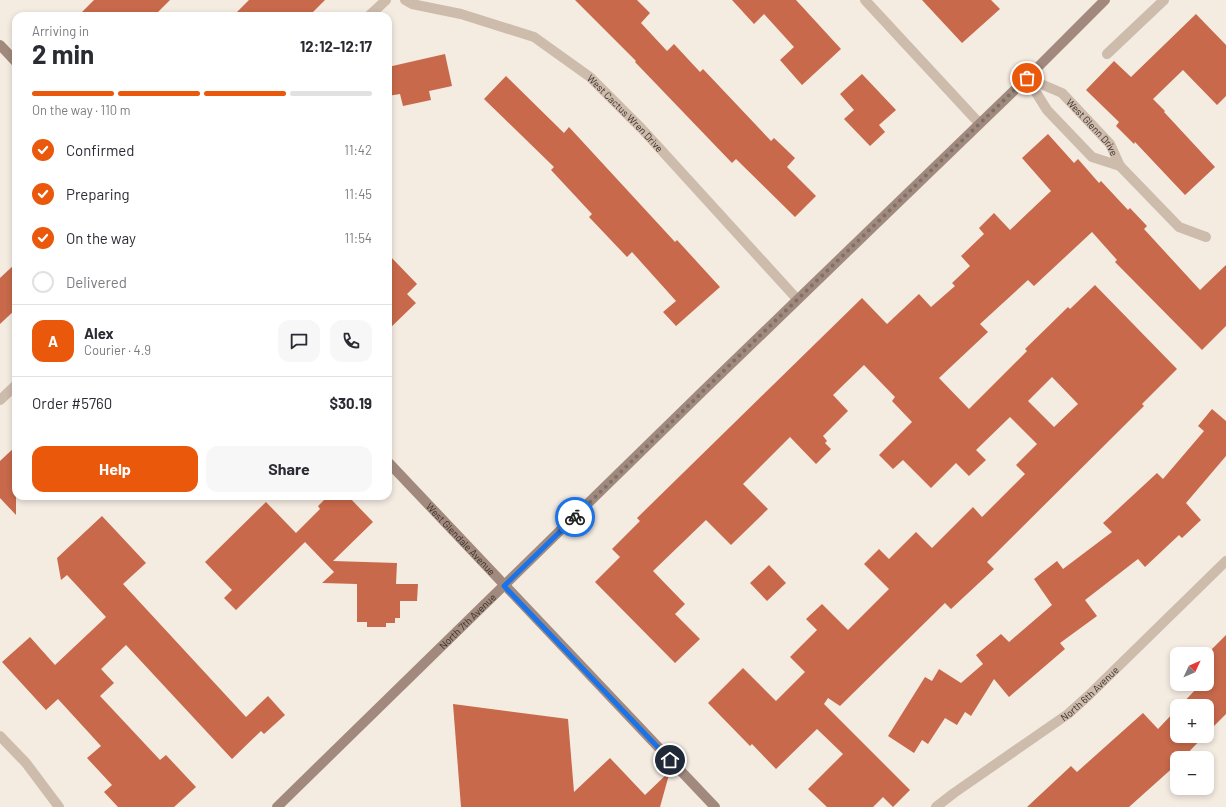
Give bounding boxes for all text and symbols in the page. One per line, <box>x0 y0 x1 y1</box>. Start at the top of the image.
text: Arriving in <box>32 23 89 39</box>
text: 12:12–12:17 <box>300 37 372 55</box>
text: 2 min <box>32 38 94 69</box>
pin <box>1010 61 1044 95</box>
icon: bag <box>1016 67 1038 89</box>
street label: West Cactus Wren Drive <box>585 72 666 154</box>
street label: West Glenn Drive <box>1064 96 1121 158</box>
text: On the way · 110 m <box>32 102 130 118</box>
icon: check <box>32 139 54 161</box>
text: Confirmed <box>66 141 134 159</box>
text: 11:42 <box>344 142 372 158</box>
icon: check <box>32 183 54 205</box>
text: Preparing <box>66 185 130 203</box>
text: 11:45 <box>345 186 372 202</box>
icon: check <box>32 227 54 249</box>
text: On the way <box>66 229 136 247</box>
text: 11:54 <box>345 230 372 246</box>
text: Delivered <box>66 273 127 291</box>
button: chat <box>278 320 320 362</box>
button: phone <box>330 320 372 362</box>
text: Alex <box>84 324 114 342</box>
text: A <box>48 332 58 350</box>
text: Courier · 4.9 <box>84 342 151 358</box>
text: Order #5760 <box>32 394 112 412</box>
text: $30.19 <box>329 394 372 412</box>
button: Help <box>32 446 198 492</box>
button: Share <box>206 446 372 492</box>
courier <box>555 497 595 537</box>
street label: West Glendale Avenue <box>424 500 498 578</box>
icon: bike <box>564 506 586 528</box>
street label: North 7th Avenue <box>436 591 498 652</box>
north arrow <box>1170 647 1214 691</box>
map controls <box>1170 647 1214 795</box>
street label: North 6th Avenue <box>1058 664 1121 724</box>
button: + <box>1170 699 1214 743</box>
pin <box>653 743 687 777</box>
icon: home <box>659 749 681 771</box>
button: − <box>1170 751 1214 795</box>

